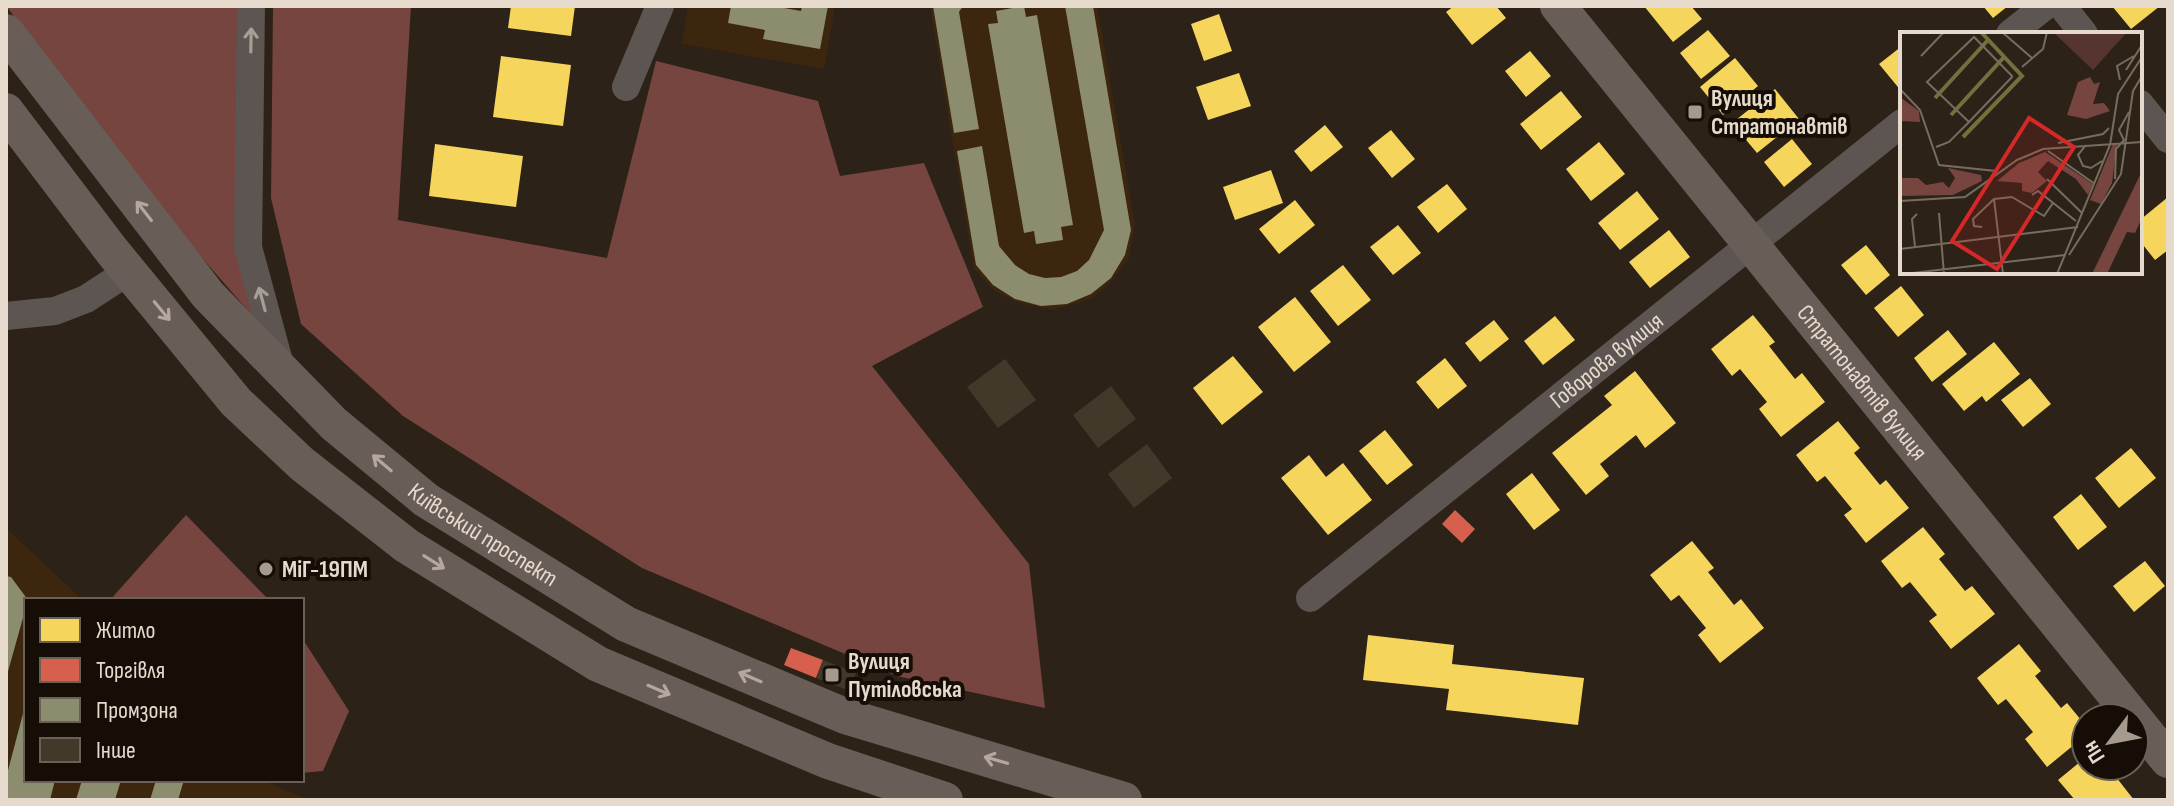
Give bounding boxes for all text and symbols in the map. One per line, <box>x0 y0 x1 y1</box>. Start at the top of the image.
one-way arrow <box>243 27 258 54</box>
inset map <box>1900 32 2142 274</box>
place label: Вулиця Стратонавтів <box>1711 84 1848 141</box>
marker: Вулиця Стратонавтів <box>1686 103 1704 121</box>
one-way arrow <box>135 201 152 222</box>
one-way arrow <box>254 286 269 312</box>
street label: Стратонавтів вулиця <box>1791 299 1934 466</box>
one-way arrow <box>153 301 171 321</box>
street label: Говорова вулиця <box>1544 306 1669 414</box>
one-way arrow <box>372 454 392 472</box>
street label: Київський проспект <box>402 477 563 593</box>
place label: МіГ-19ПМ <box>282 555 368 584</box>
one-way arrow <box>422 555 445 571</box>
marker: МіГ-19ПМ <box>257 560 275 578</box>
legend <box>24 598 304 782</box>
text: Житло <box>96 616 156 645</box>
place label: Вулиця Путіловська <box>848 647 962 704</box>
text: Торгівля <box>96 656 165 685</box>
marker: Вулиця Путіловська <box>823 666 841 684</box>
one-way arrow <box>738 669 763 684</box>
one-way arrow <box>647 684 671 698</box>
text: Промзона <box>96 696 178 725</box>
north arrow <box>2070 702 2150 782</box>
text: Інше <box>96 736 136 765</box>
text: Пн <box>2077 736 2111 768</box>
one-way arrow <box>983 752 1009 767</box>

